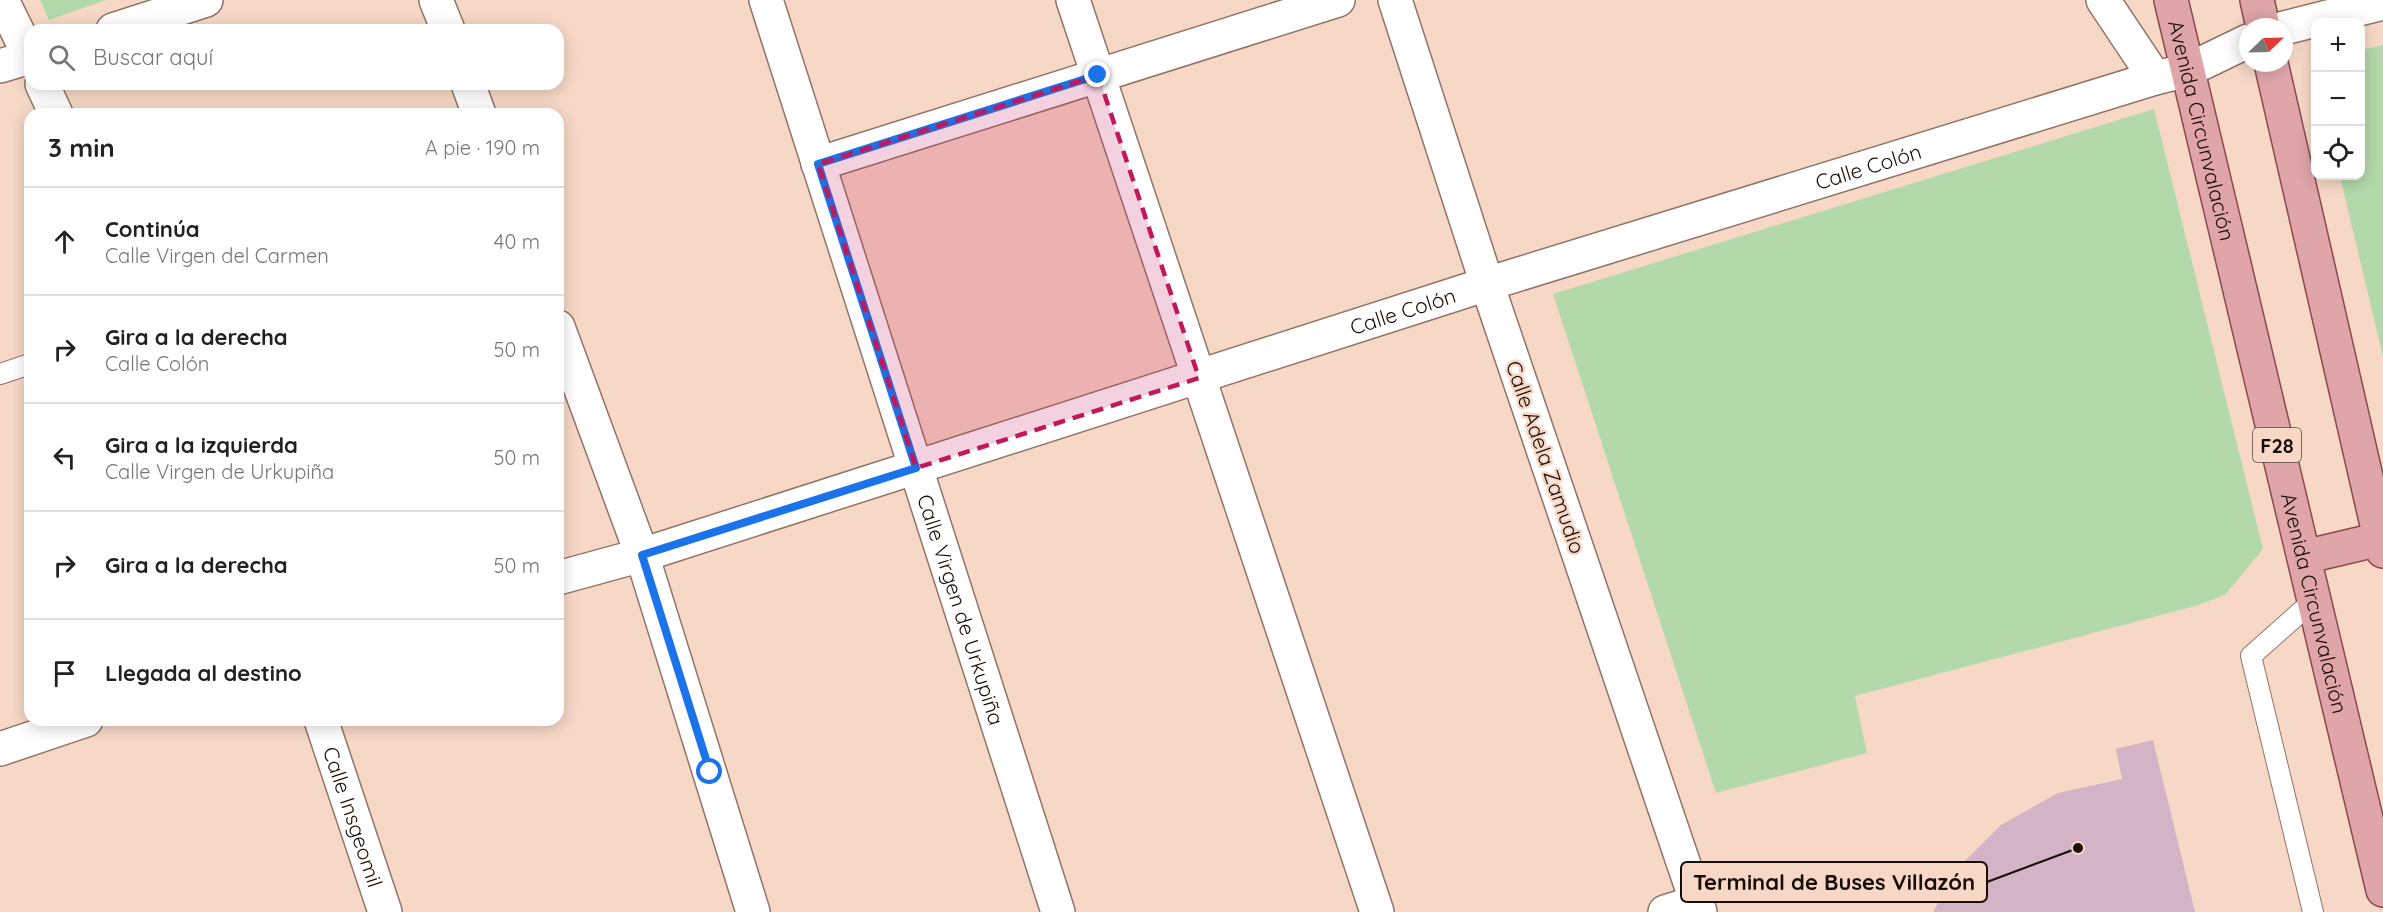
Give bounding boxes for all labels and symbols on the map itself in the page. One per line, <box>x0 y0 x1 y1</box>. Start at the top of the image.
street label: Avenida Circunvalación <box>2163 17 2241 243</box>
north arrow <box>2239 18 2293 72</box>
route end <box>1084 61 1110 87</box>
street label: Calle Colón <box>1812 138 1924 195</box>
street label: Calle Colón <box>1347 282 1459 340</box>
street label: Calle Adela Zamudio <box>1501 357 1591 557</box>
road number: F28 <box>2253 428 2301 462</box>
street label: Avenida Circunvalación <box>2276 490 2354 716</box>
street label: Calle Virgen de Urkupiña <box>912 491 1010 728</box>
street label: Calle Insgeomil <box>318 743 389 890</box>
route start <box>696 758 722 784</box>
callout: Terminal de Buses Villazón <box>1681 862 1987 902</box>
text: Terminal de Buses Villazón <box>1693 868 1975 896</box>

